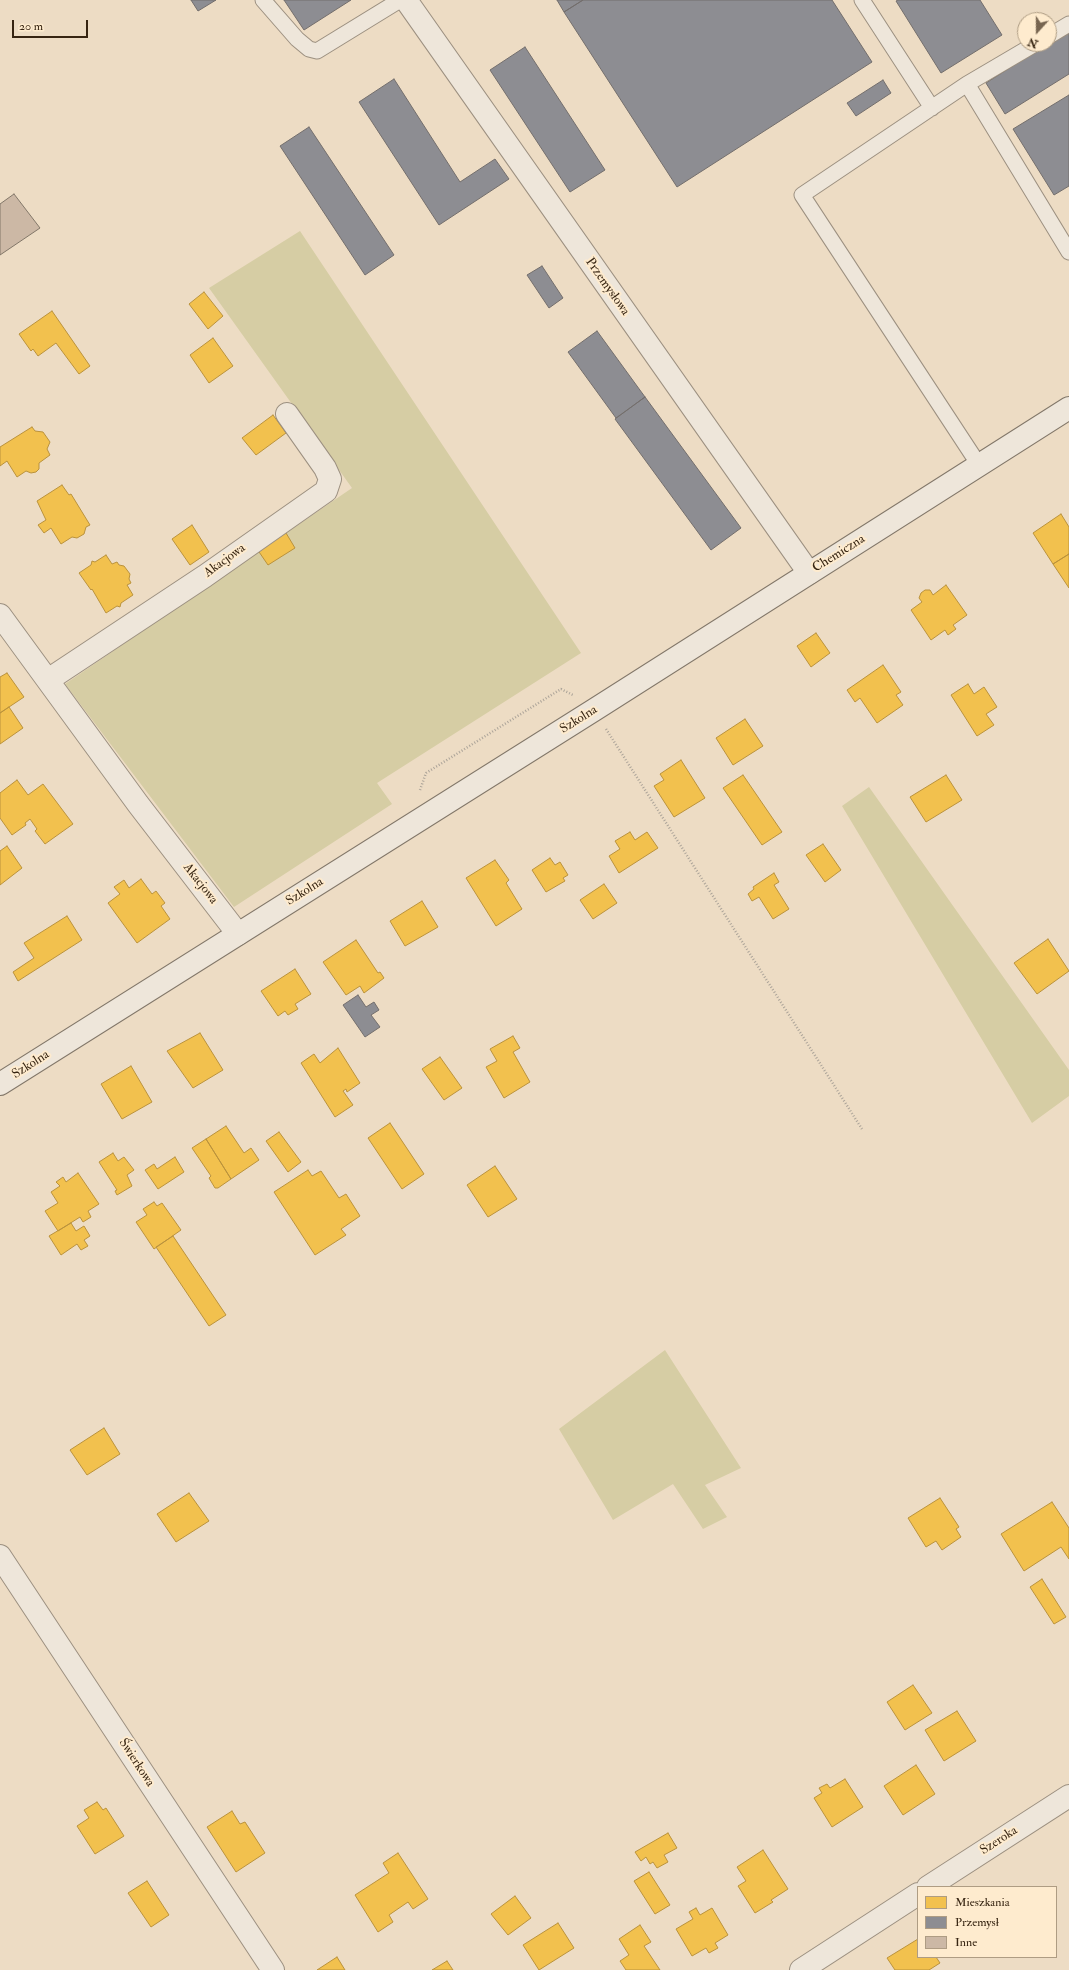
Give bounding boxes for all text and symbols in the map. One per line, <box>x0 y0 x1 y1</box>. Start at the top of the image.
scale bar <box>14 12 90 38</box>
north arrow <box>1017 12 1057 52</box>
text: 20 m <box>19 19 43 34</box>
text: N <box>1026 35 1040 51</box>
street label: Przemysłowa <box>581 255 633 319</box>
street label: Chemiczna <box>810 532 868 576</box>
street label: Akacjowa <box>201 541 249 581</box>
street label: Szkolna <box>557 703 601 737</box>
street label: Akacjowa <box>179 860 221 908</box>
street label: Szkolna <box>283 875 327 909</box>
street label: Szkolna <box>10 1047 52 1083</box>
street label: Świerkowa <box>115 1736 157 1790</box>
street label: Szeroka <box>977 1823 1021 1859</box>
legend <box>917 1886 1057 1958</box>
text: Mieszkania <box>955 1895 1010 1910</box>
text: Przemysł <box>955 1915 999 1930</box>
text: Inne <box>955 1935 977 1950</box>

